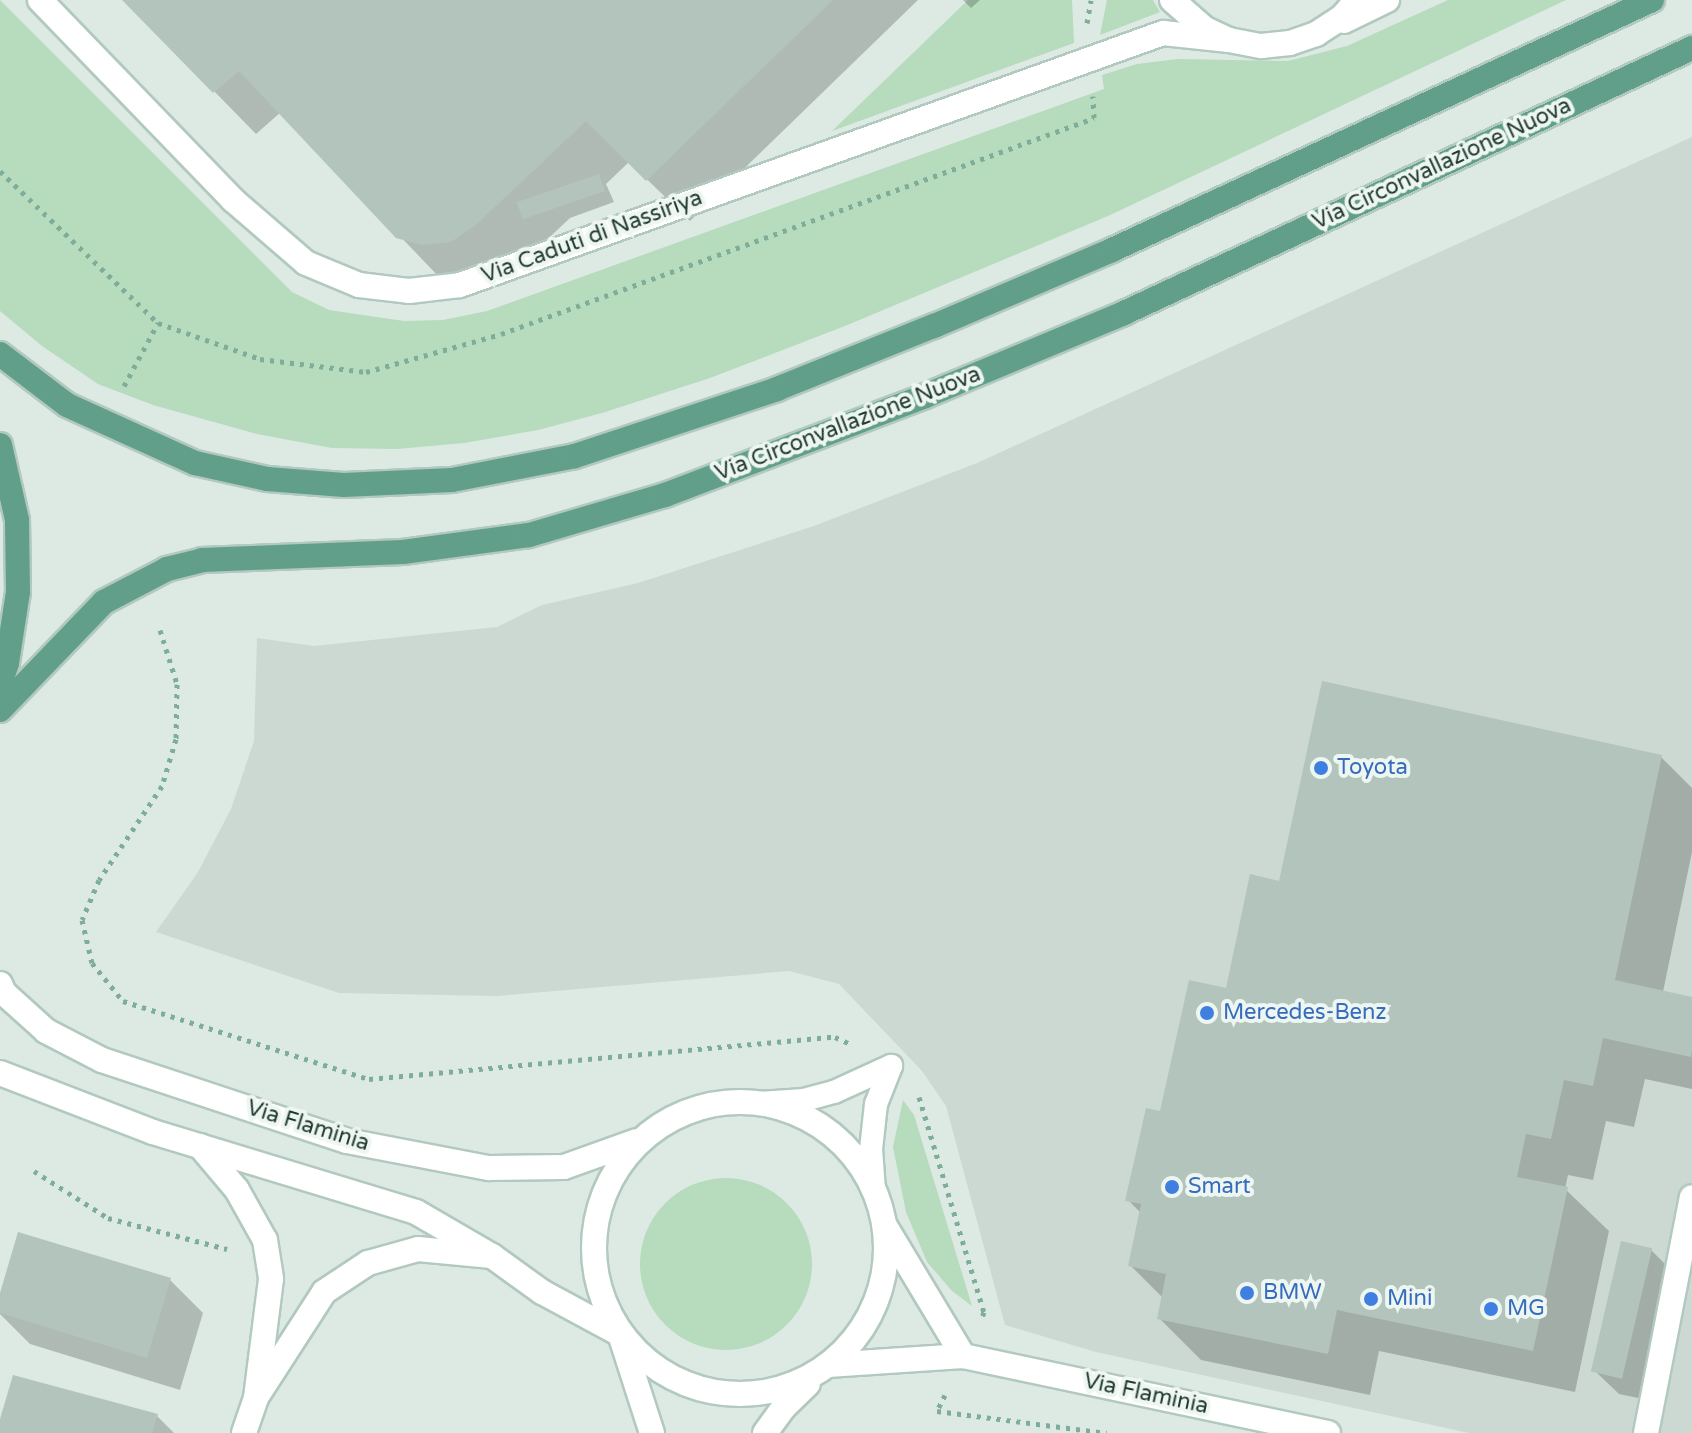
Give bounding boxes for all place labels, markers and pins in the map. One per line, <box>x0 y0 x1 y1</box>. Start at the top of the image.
place label: Toyota <box>1337 755 1408 781</box>
marker: Toyota <box>1312 759 1330 777</box>
place label: Mercedes-Benz <box>1223 1000 1386 1026</box>
marker: Mercedes-Benz <box>1198 1004 1216 1022</box>
place label: Smart <box>1188 1174 1251 1200</box>
marker: Smart <box>1163 1178 1181 1196</box>
place label: BMW <box>1263 1280 1322 1306</box>
marker: BMW <box>1238 1284 1256 1302</box>
place label: Mini <box>1387 1286 1432 1312</box>
marker: Mini <box>1362 1290 1380 1308</box>
place label: MG <box>1507 1296 1545 1322</box>
marker: MG <box>1482 1300 1500 1318</box>

